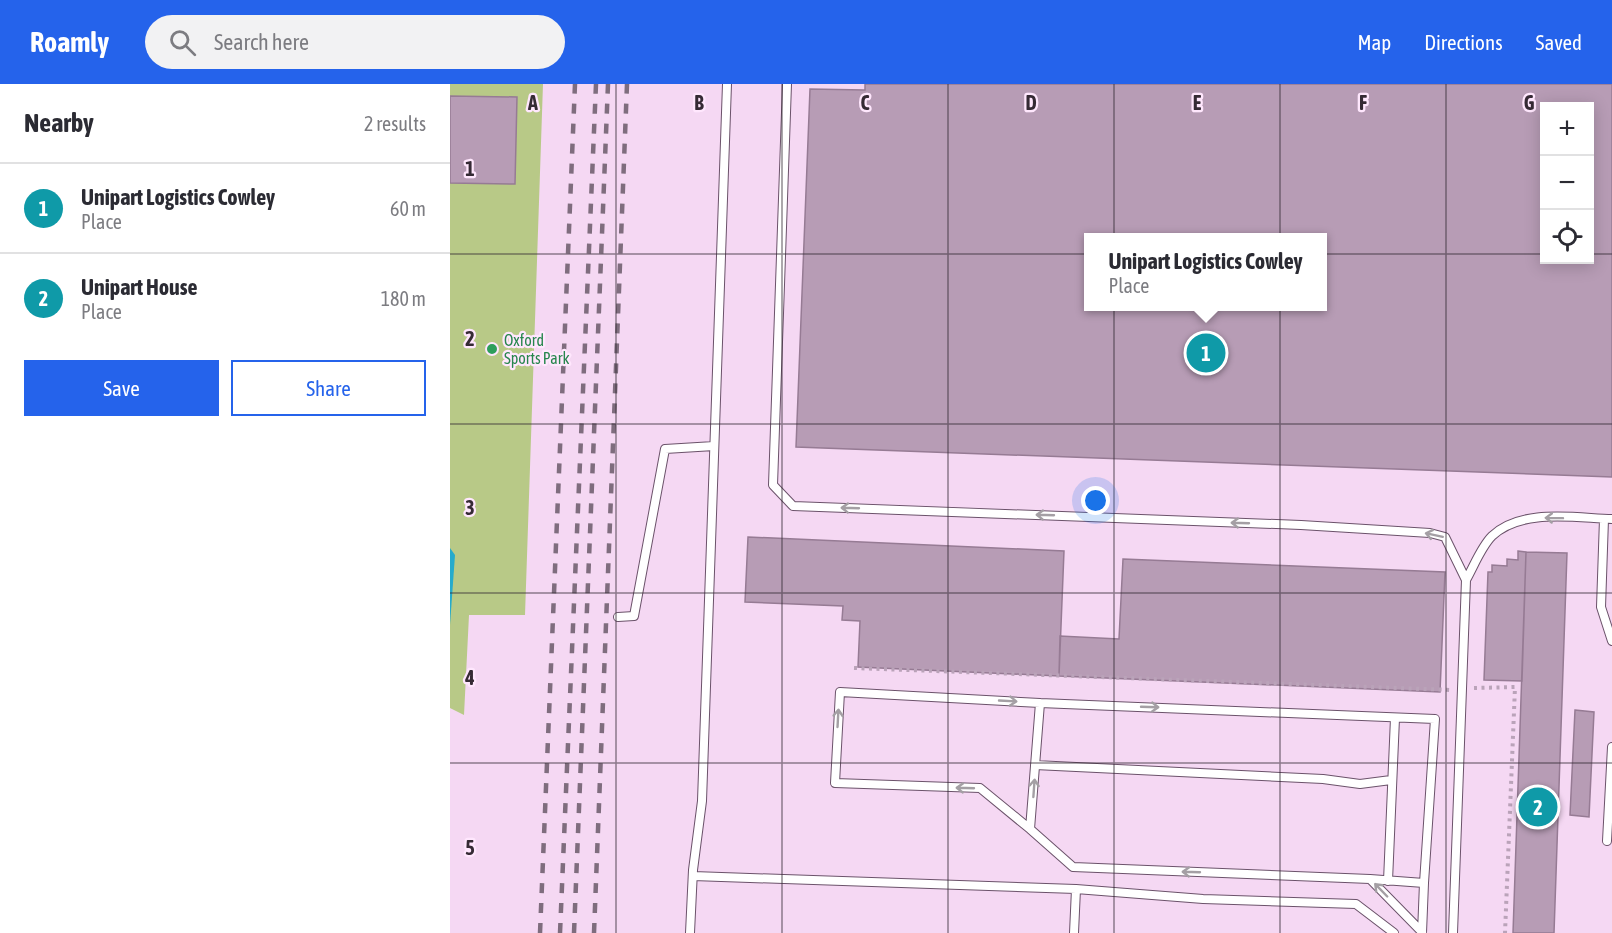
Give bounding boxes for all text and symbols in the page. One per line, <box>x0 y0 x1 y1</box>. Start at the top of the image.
search box <box>145 15 565 69</box>
text: Roamly <box>30 26 109 58</box>
icon: search <box>166 26 199 59</box>
text: Search here <box>214 29 309 55</box>
text: Map <box>1357 30 1391 54</box>
text: Directions <box>1424 30 1503 54</box>
text: Saved <box>1536 30 1582 54</box>
text: A <box>527 91 538 114</box>
text: B <box>694 91 704 114</box>
text: C <box>861 91 870 114</box>
text: D <box>1025 91 1037 114</box>
text: E <box>1193 91 1202 114</box>
text: F <box>1359 91 1367 114</box>
text: G <box>1524 91 1535 114</box>
map controls <box>1540 102 1594 264</box>
button: + <box>1540 102 1594 156</box>
text: Nearby <box>24 108 94 138</box>
text: 2 results <box>364 112 426 135</box>
button: − <box>1540 156 1594 210</box>
text: 1 <box>465 157 475 180</box>
text: Unipart Logistics Cowley <box>81 184 275 210</box>
text: 1 <box>39 197 48 220</box>
text: 60 m <box>390 197 426 220</box>
text: Place <box>81 210 122 233</box>
button: locate <box>1540 210 1594 264</box>
popup <box>1084 233 1327 311</box>
text: Unipart Logistics Cowley <box>1108 248 1303 274</box>
text: Unipart House <box>81 274 198 300</box>
text: Place <box>1108 274 1149 297</box>
text: 2 <box>39 287 48 310</box>
text: 180 m <box>381 287 426 310</box>
text: Place <box>81 300 122 323</box>
text: 2 <box>465 327 475 350</box>
pin: 1 <box>1186 330 1226 376</box>
place label: Oxford Sports Park <box>504 331 570 368</box>
marker: Oxford Sports Park <box>485 342 499 356</box>
button: Save <box>24 360 219 416</box>
button: Share <box>231 360 426 416</box>
your location <box>1081 486 1110 515</box>
text: 3 <box>465 496 475 519</box>
one-way arrow <box>841 502 861 513</box>
one-way arrow <box>1036 509 1056 521</box>
one-way arrow <box>1544 512 1564 524</box>
one-way arrow <box>1231 517 1251 528</box>
one-way arrow <box>1425 529 1445 540</box>
text: 4 <box>464 666 475 689</box>
one-way arrow <box>998 696 1018 707</box>
one-way arrow <box>1139 702 1159 713</box>
one-way arrow <box>833 708 844 728</box>
one-way arrow <box>1028 778 1039 798</box>
one-way arrow <box>955 782 975 793</box>
pin: 2 <box>1518 784 1558 830</box>
text: 5 <box>465 836 475 859</box>
one-way arrow <box>1181 866 1201 877</box>
one-way arrow <box>1373 883 1388 898</box>

